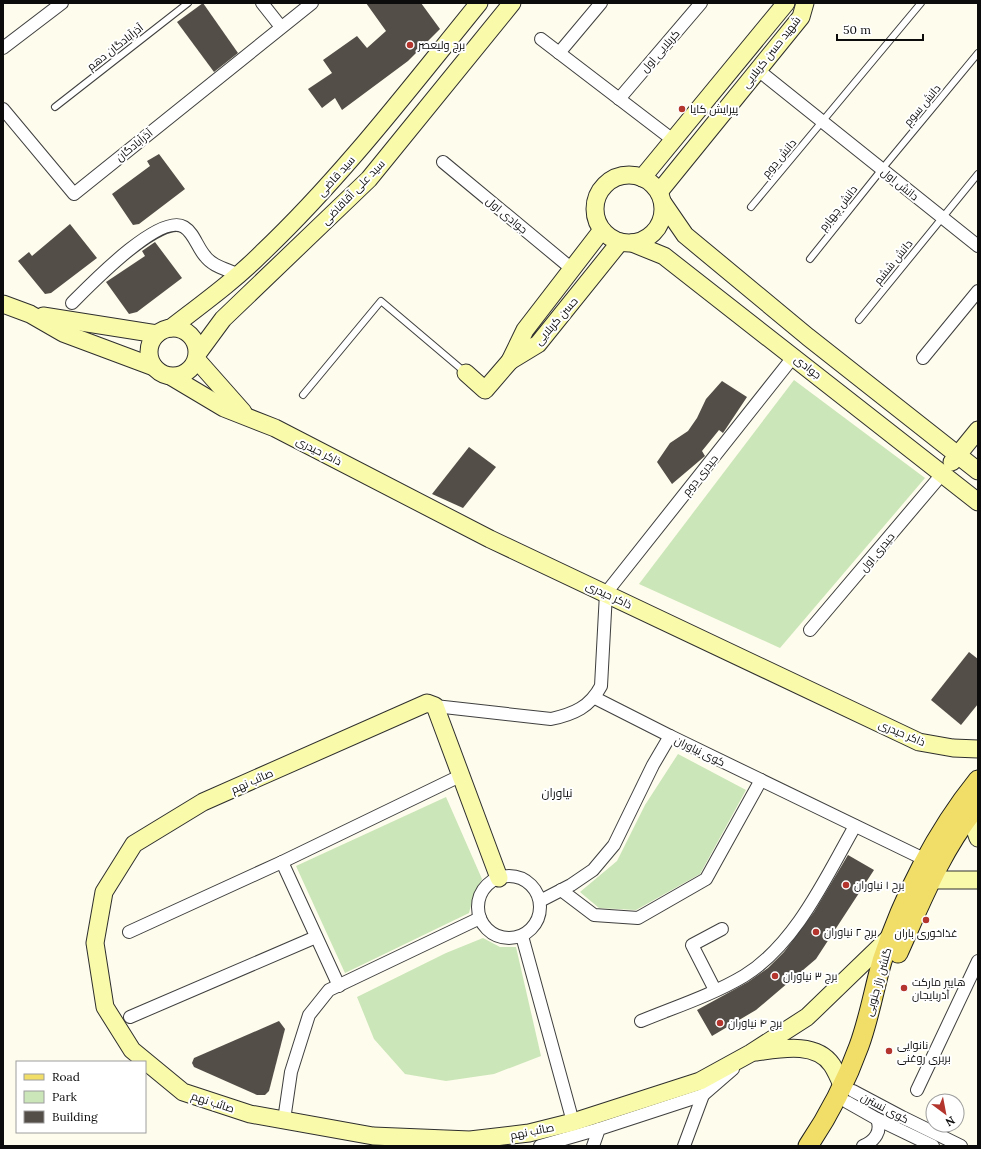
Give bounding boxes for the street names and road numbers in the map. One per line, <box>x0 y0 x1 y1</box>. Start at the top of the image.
street label: شهید حسن کربلایی <box>739 13 803 91</box>
street label: آذرآبادگان دهم <box>84 21 147 74</box>
street label: کربلایی اول <box>638 27 683 75</box>
street label: دانش سوم <box>901 81 944 129</box>
street label: آذرآبادگان <box>113 126 155 164</box>
street label: دانش دوم <box>759 136 800 181</box>
street label: سید قاضی <box>314 153 358 199</box>
street label: سید علی آقاقاضی <box>318 157 388 227</box>
street label: دانش اول <box>878 165 922 203</box>
street label: دانش چهارم <box>816 182 861 234</box>
street label: جوادی اول <box>483 194 531 236</box>
street label: دانش ششم <box>871 237 916 288</box>
street label: حسن کربلایی <box>531 294 581 348</box>
street label: جوادی <box>792 352 824 382</box>
street label: ذاکر حیدری <box>294 434 344 468</box>
street label: حیدری دوم <box>679 452 722 499</box>
street label: حیدری اول <box>856 529 898 575</box>
street label: ذاکر حیدری <box>584 578 634 612</box>
street label: ذاکر حیدری <box>877 717 927 749</box>
street label: کوی نیاوران <box>672 733 728 769</box>
street label: صائب نهم <box>229 766 276 797</box>
street label: گلشن راز جنوبی <box>862 946 894 1018</box>
street label: صائب نهم <box>189 1088 236 1116</box>
street label: کوی نسترن <box>859 1090 911 1126</box>
street label: صائب نهم <box>509 1120 555 1143</box>

